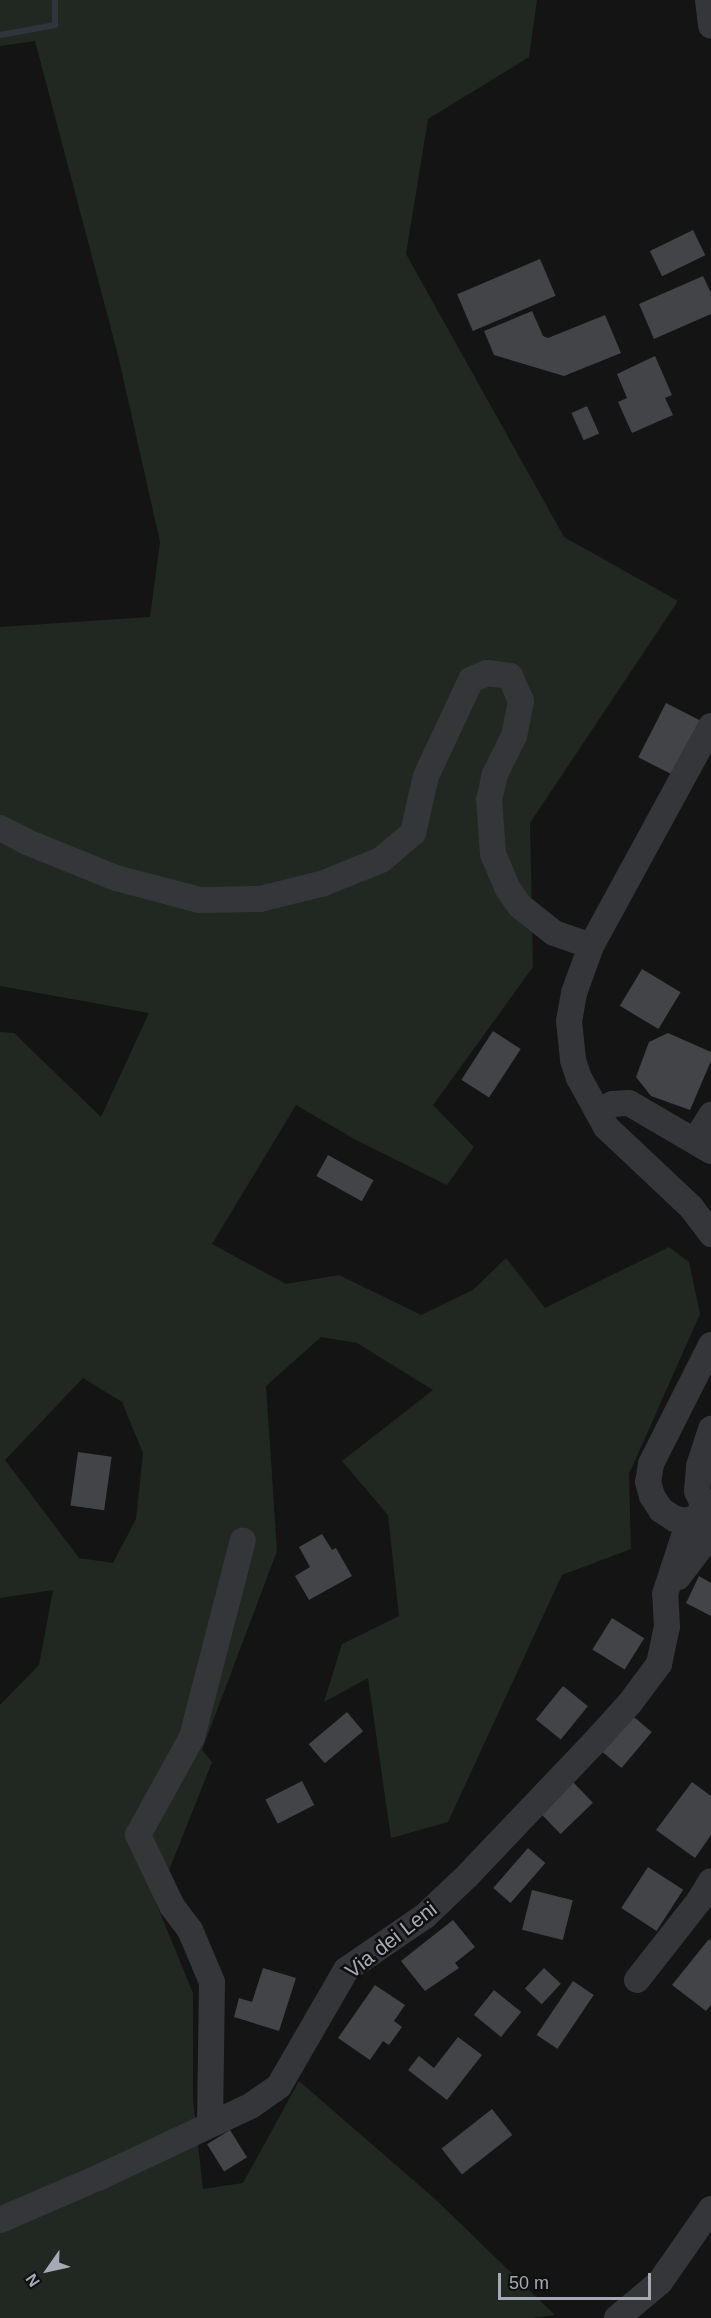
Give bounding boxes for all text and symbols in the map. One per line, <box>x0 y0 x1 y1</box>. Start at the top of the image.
street label: Via dei Leni <box>340 1896 442 1984</box>
north arrow <box>18 2240 78 2300</box>
scale bar <box>501 2261 654 2299</box>
text: N <box>22 2271 43 2290</box>
text: 50 m <box>509 2273 549 2293</box>

